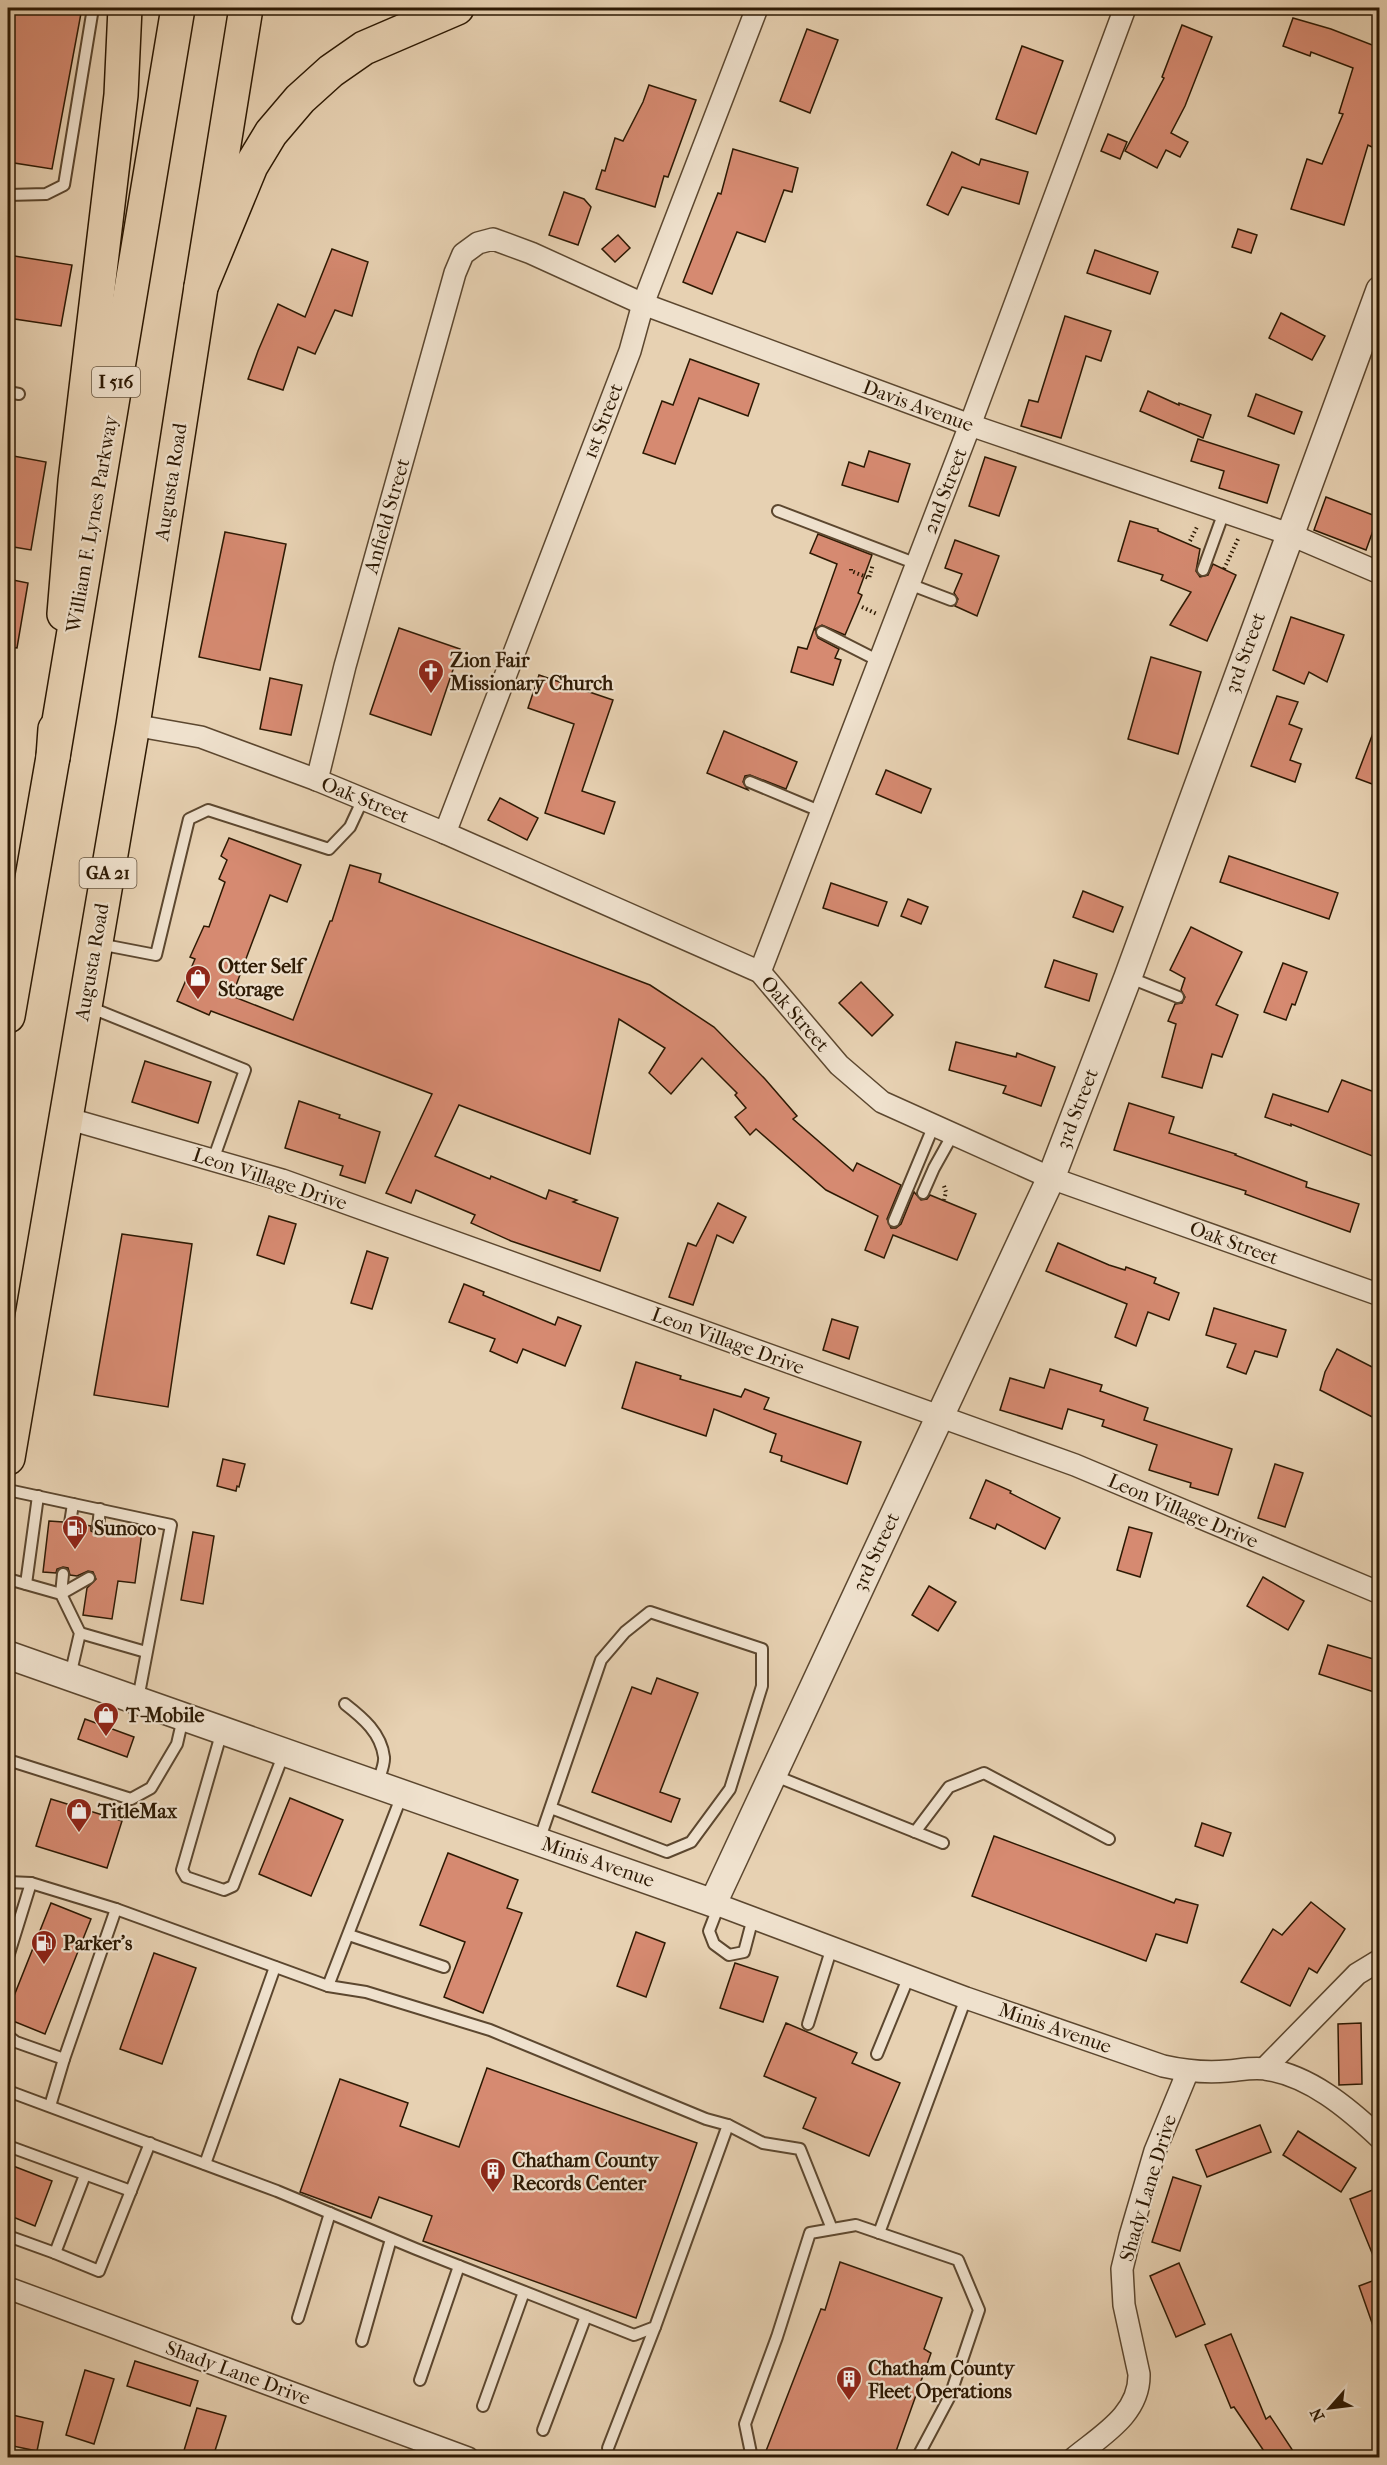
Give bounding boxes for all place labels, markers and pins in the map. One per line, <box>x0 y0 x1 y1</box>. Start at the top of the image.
place label: Zion Fair Missionary Church <box>449 649 614 695</box>
church icon: Zion Fair Missionary Church <box>416 657 446 695</box>
place label: Otter Self Storage <box>218 955 307 1001</box>
shop icon: Otter Self Storage <box>183 963 213 1001</box>
fuel station icon: Sunoco <box>60 1513 90 1551</box>
place label: Sunoco <box>94 1517 156 1540</box>
shop icon: T-Mobile <box>91 1700 121 1738</box>
place label: T-Mobile <box>125 1704 204 1727</box>
shop icon: TitleMax <box>64 1796 94 1834</box>
place label: TitleMax <box>97 1800 178 1823</box>
fuel station icon: Parker's <box>29 1928 59 1966</box>
place label: Parker's <box>63 1932 133 1955</box>
place label: Chatham County Records Center <box>512 2149 660 2195</box>
building icon: Chatham County Records Center <box>478 2156 508 2194</box>
place label: Chatham County Fleet Operations <box>867 2357 1016 2403</box>
building icon: Chatham County Fleet Operations <box>834 2364 864 2402</box>

